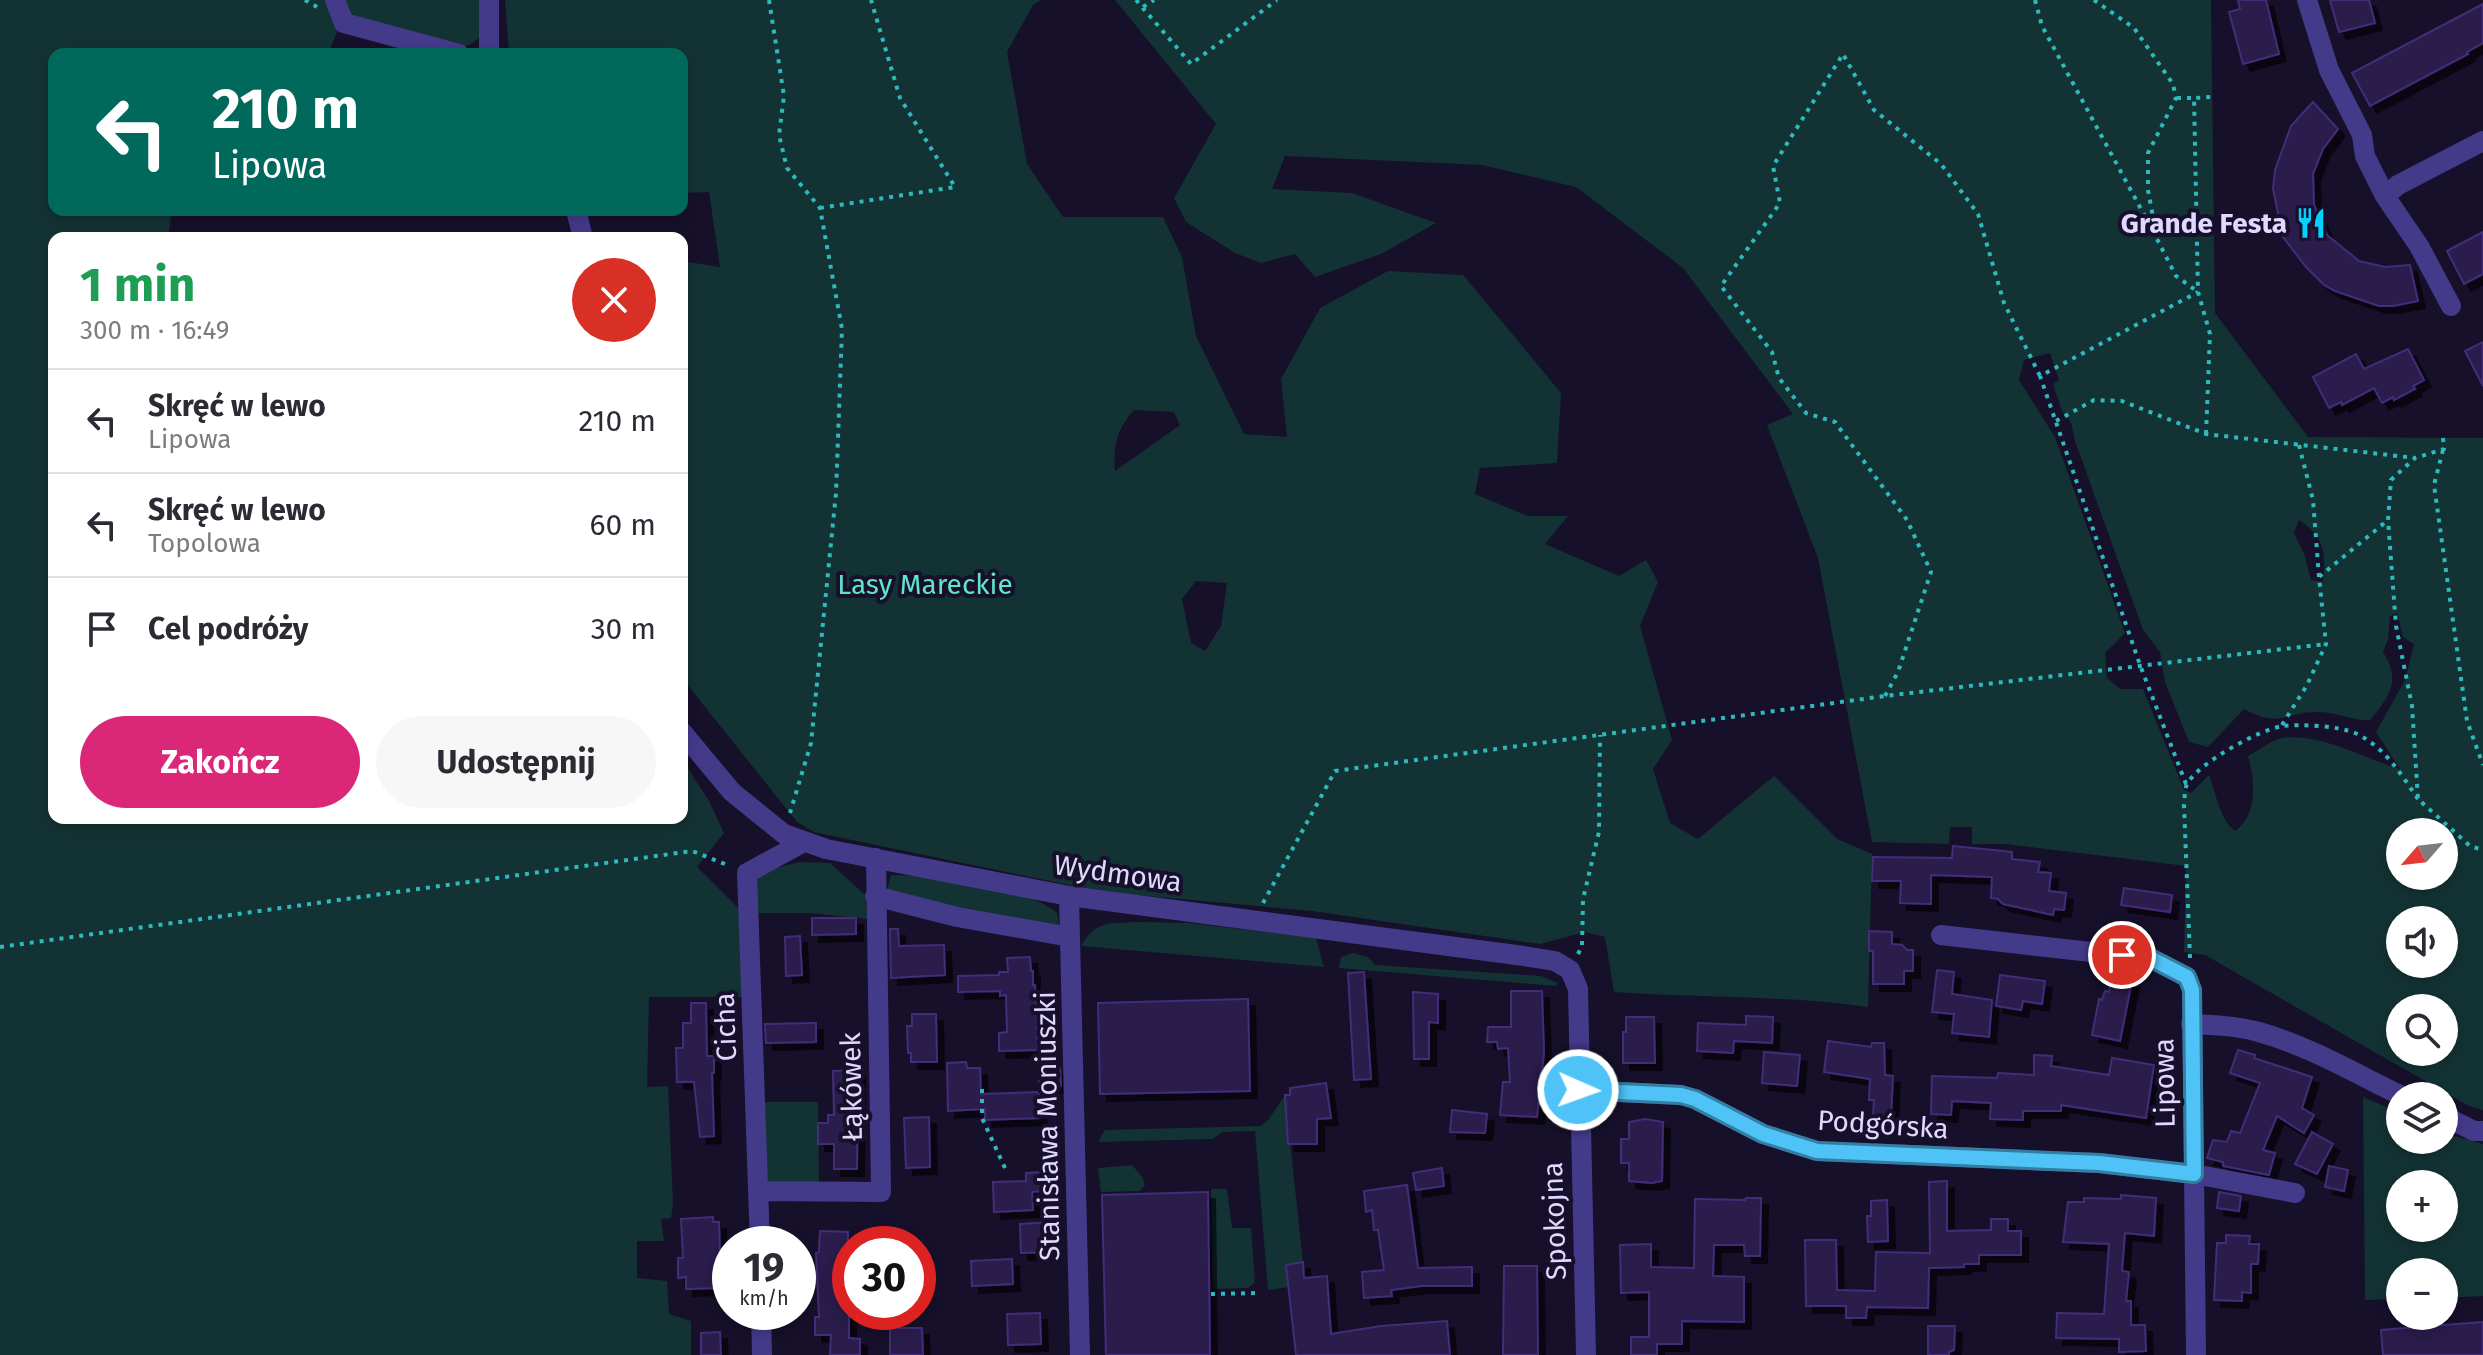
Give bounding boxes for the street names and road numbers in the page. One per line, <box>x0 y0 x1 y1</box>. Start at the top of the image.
street label: Wydmowa <box>1052 848 1184 899</box>
street label: Stanisława Moniuszki <box>1029 991 1066 1261</box>
street label: Cicha <box>708 992 743 1062</box>
street label: Łąkówek <box>834 1031 869 1142</box>
street label: Lipowa <box>2147 1038 2182 1128</box>
street label: Podgórska <box>1816 1103 1950 1146</box>
street label: Spokojna <box>1536 1161 1573 1281</box>

